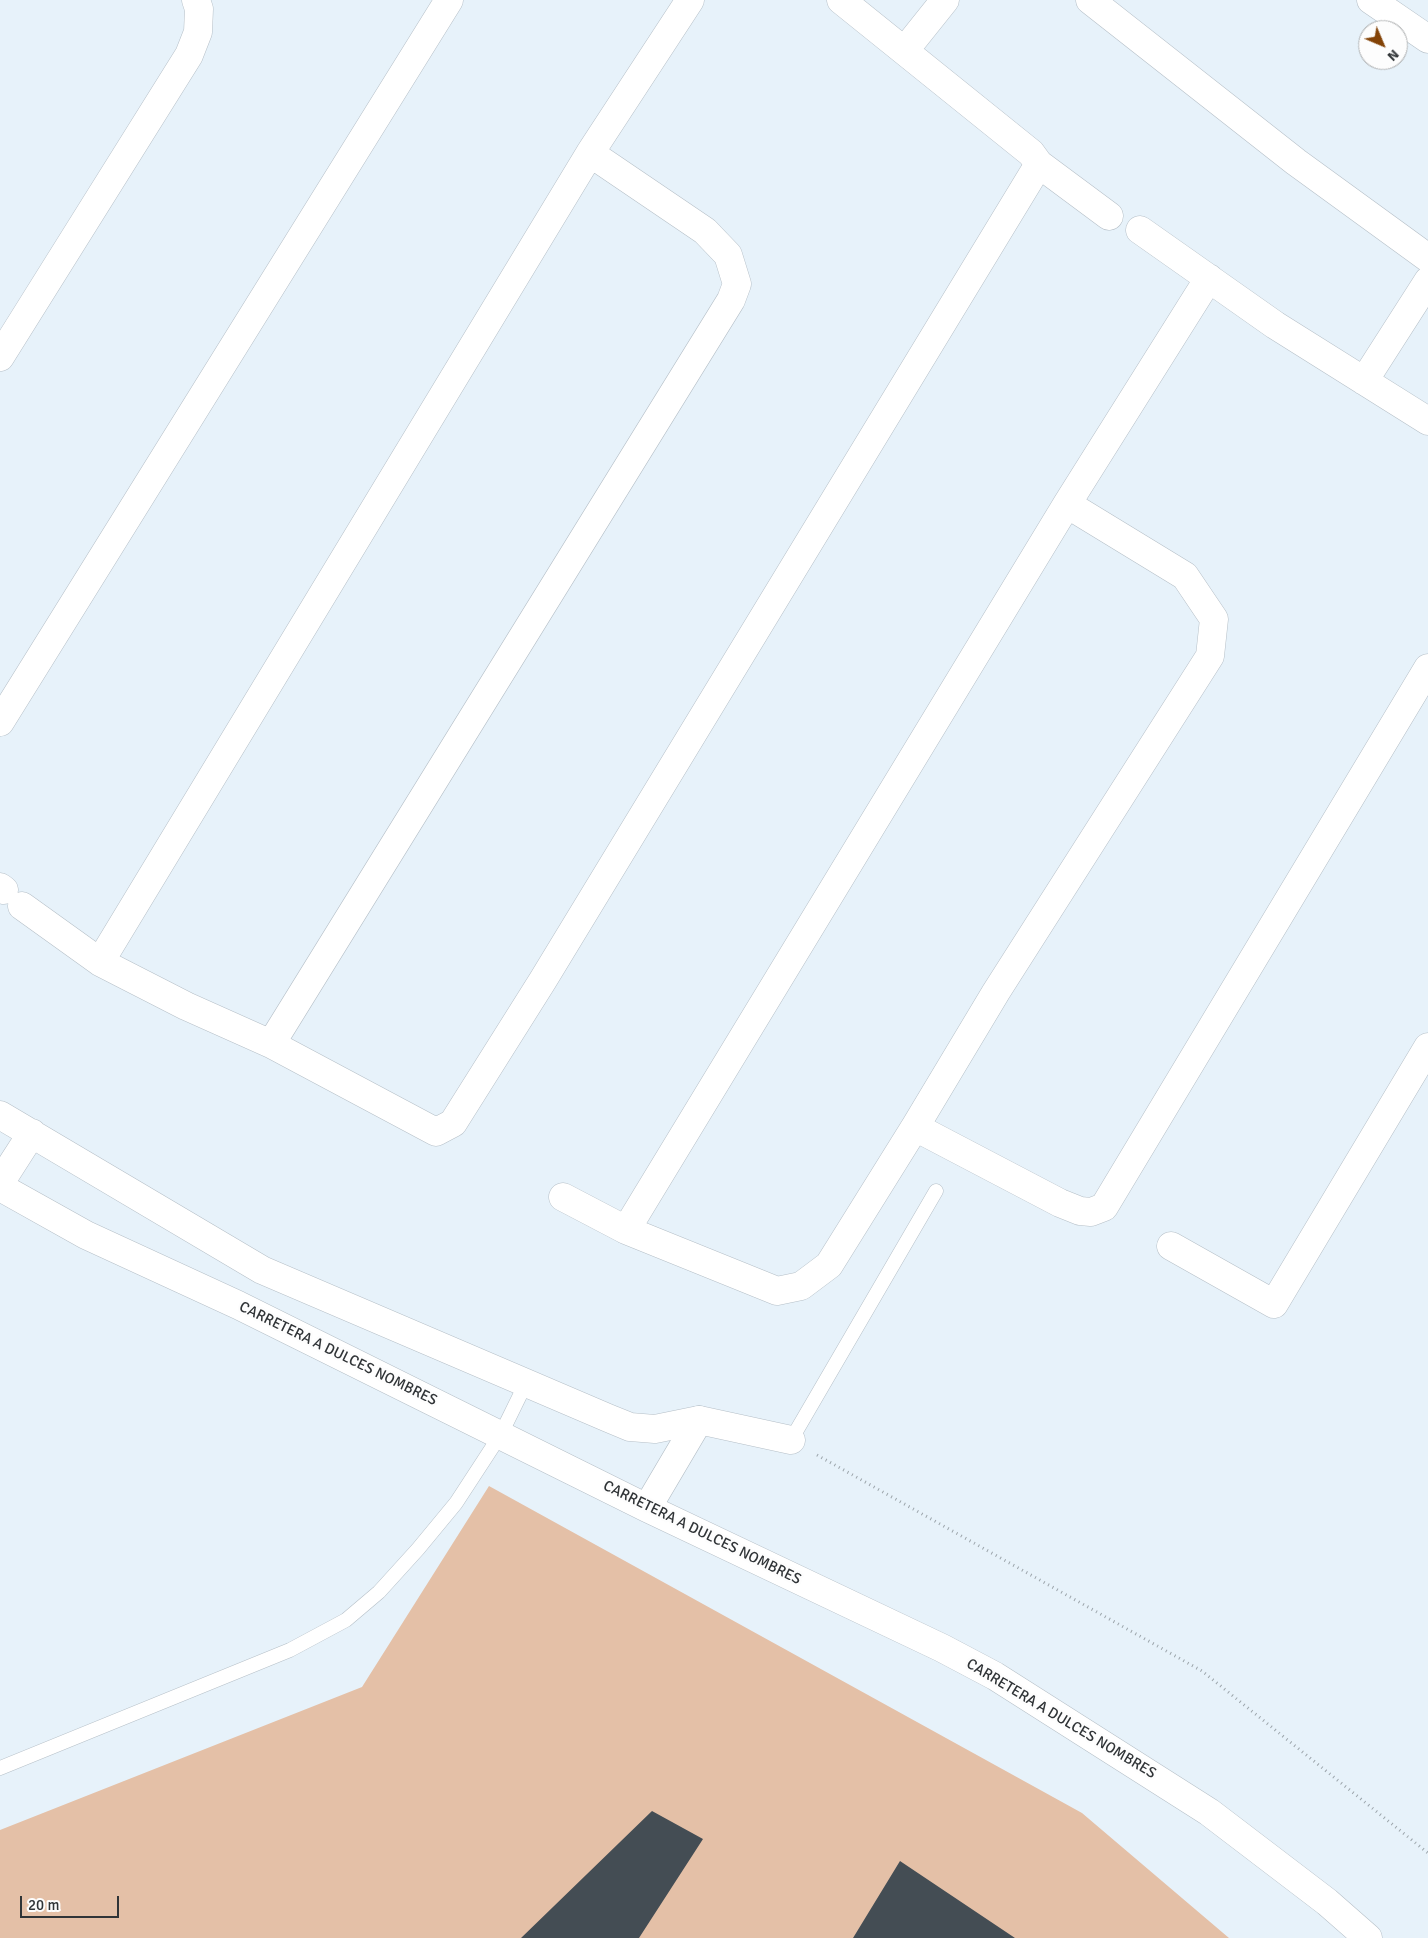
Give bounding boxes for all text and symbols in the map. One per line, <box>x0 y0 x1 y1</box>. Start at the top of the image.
north arrow <box>1358 20 1408 70</box>
text: N <box>1384 46 1403 65</box>
street label: CARRETERA A DULCES NOMBRES <box>236 1298 440 1410</box>
street label: CARRETERA A DULCES NOMBRES <box>600 1477 804 1589</box>
street label: CARRETERA A DULCES NOMBRES <box>963 1655 1159 1783</box>
scale bar <box>22 1886 121 1918</box>
text: 20 m <box>28 1896 59 1914</box>

